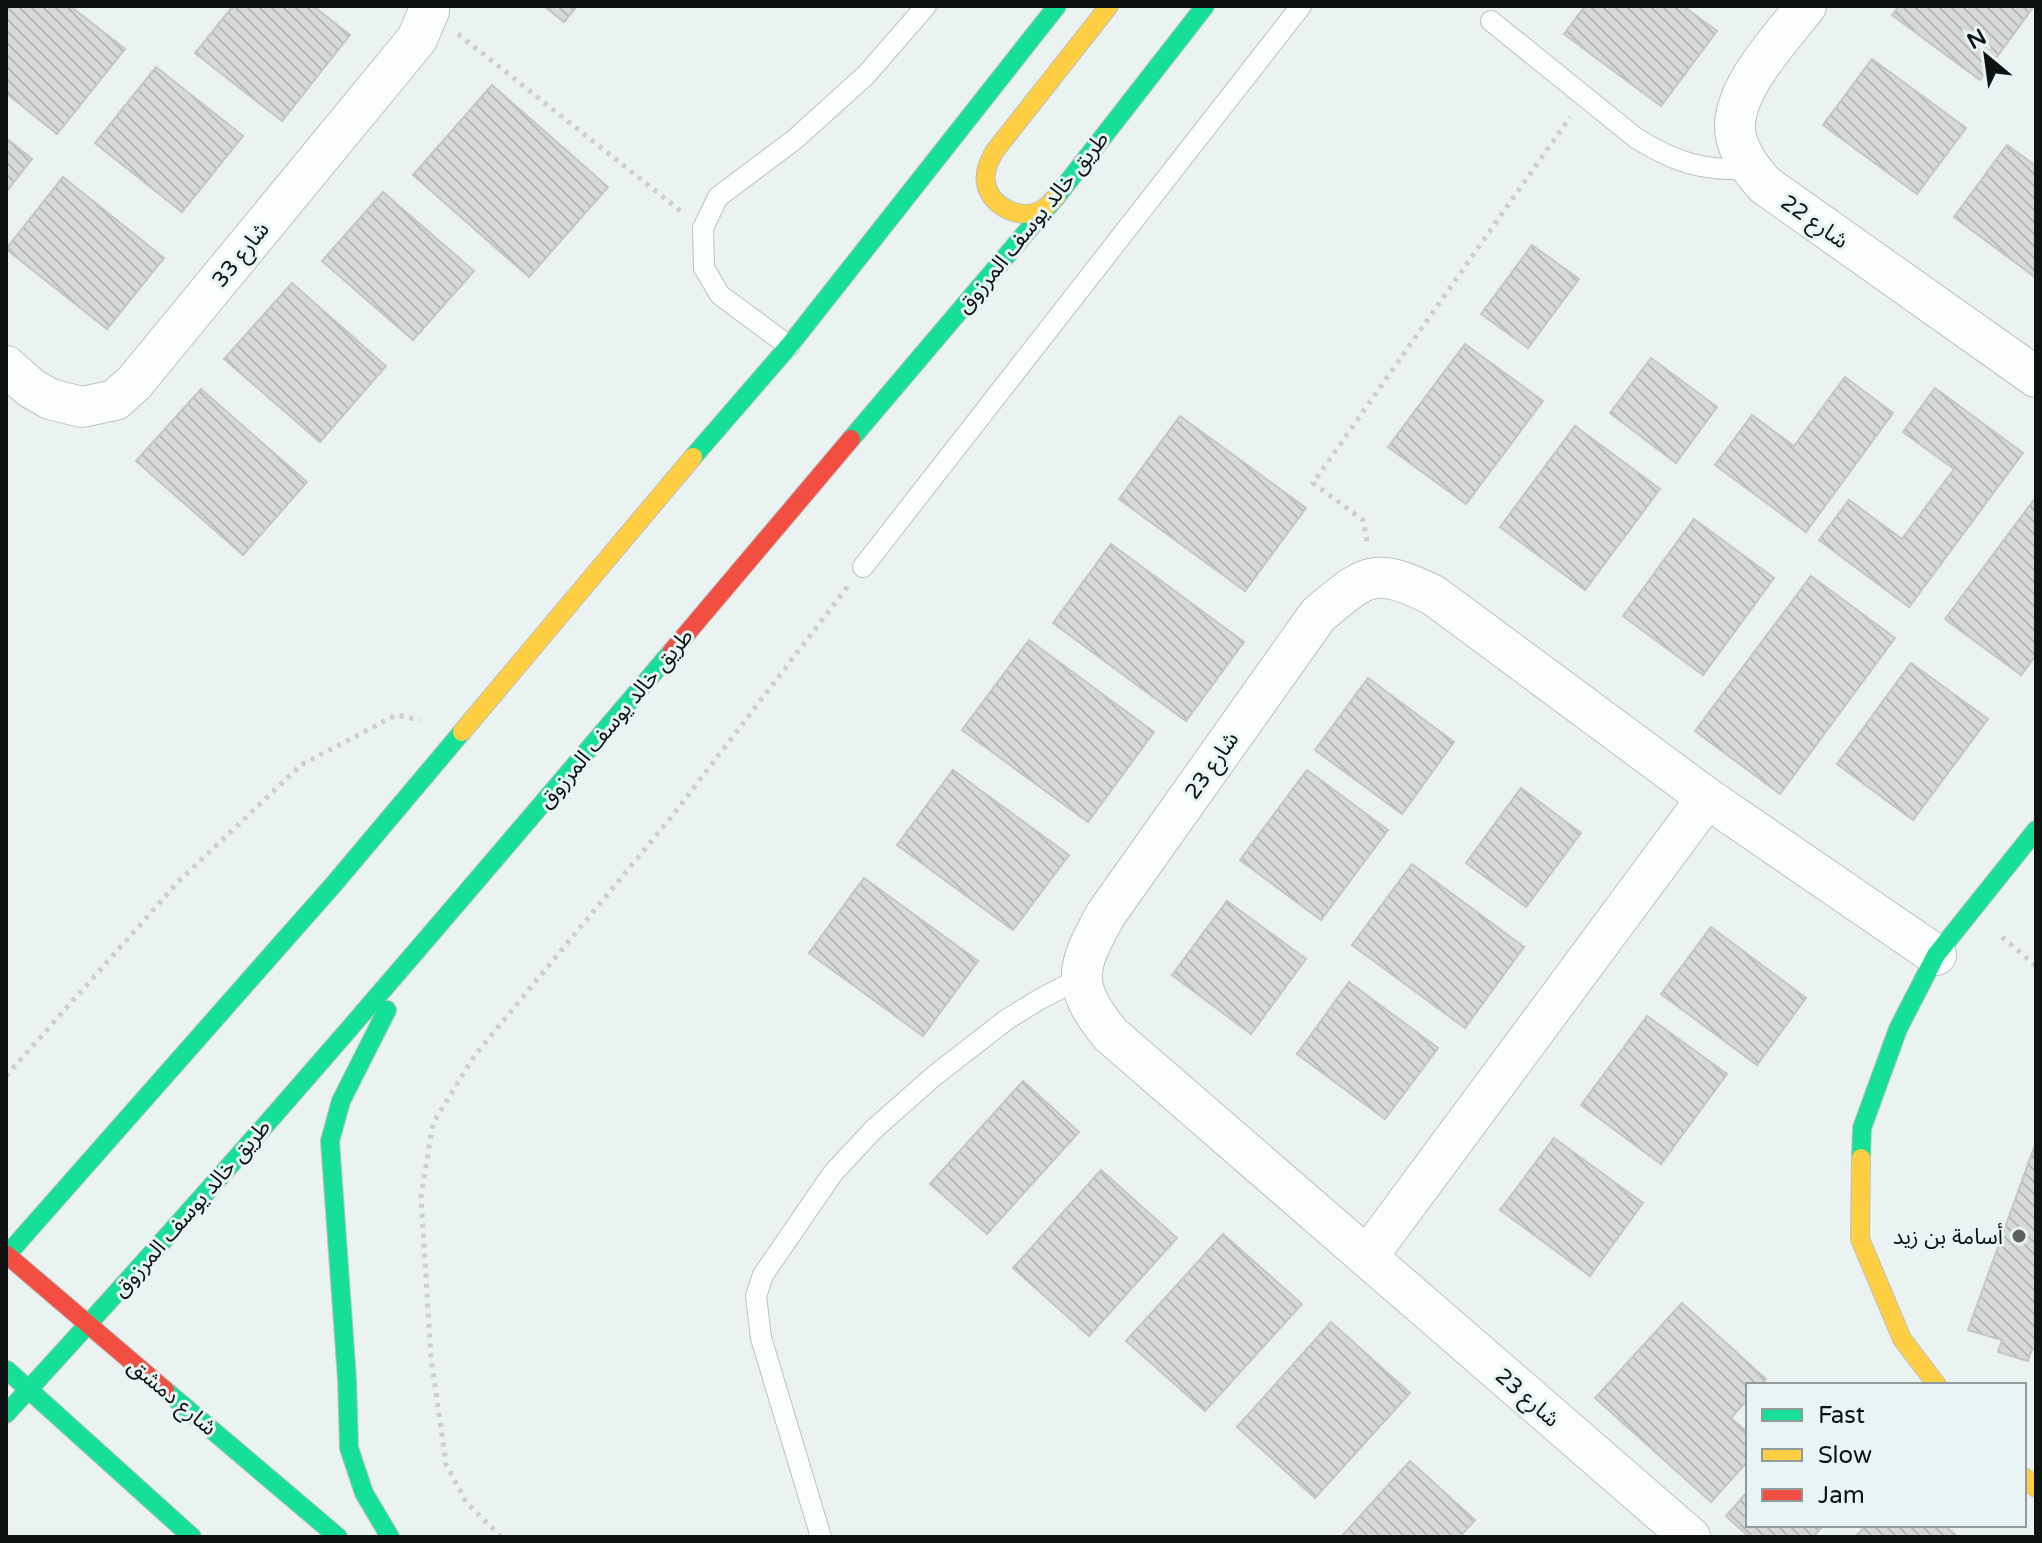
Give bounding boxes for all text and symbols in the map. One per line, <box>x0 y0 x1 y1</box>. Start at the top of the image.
north arrow <box>1946 16 2026 96</box>
text: N <box>1963 24 1991 55</box>
street label: طريق خالد يوسف المرزوق <box>951 126 1114 319</box>
street label: شارع 22 <box>1774 189 1853 257</box>
street label: شارع 33 <box>207 217 277 294</box>
street label: طريق خالد يوسف المرزوق <box>533 623 699 814</box>
street label: شارع 23 <box>1179 727 1247 806</box>
street label: طريق خالد يوسف المرزوق <box>108 1114 276 1303</box>
place label: أسامة بن زيد <box>1893 1223 2003 1250</box>
marker: أسامة بن زيد <box>2010 1227 2028 1245</box>
street label: شارع دمشق <box>121 1352 222 1443</box>
street label: شارع 23 <box>1488 1363 1565 1435</box>
legend <box>1746 1383 2026 1527</box>
text: Fast <box>1818 1401 1865 1430</box>
text: Slow <box>1818 1441 1872 1470</box>
text: Jam <box>1818 1481 1865 1510</box>

